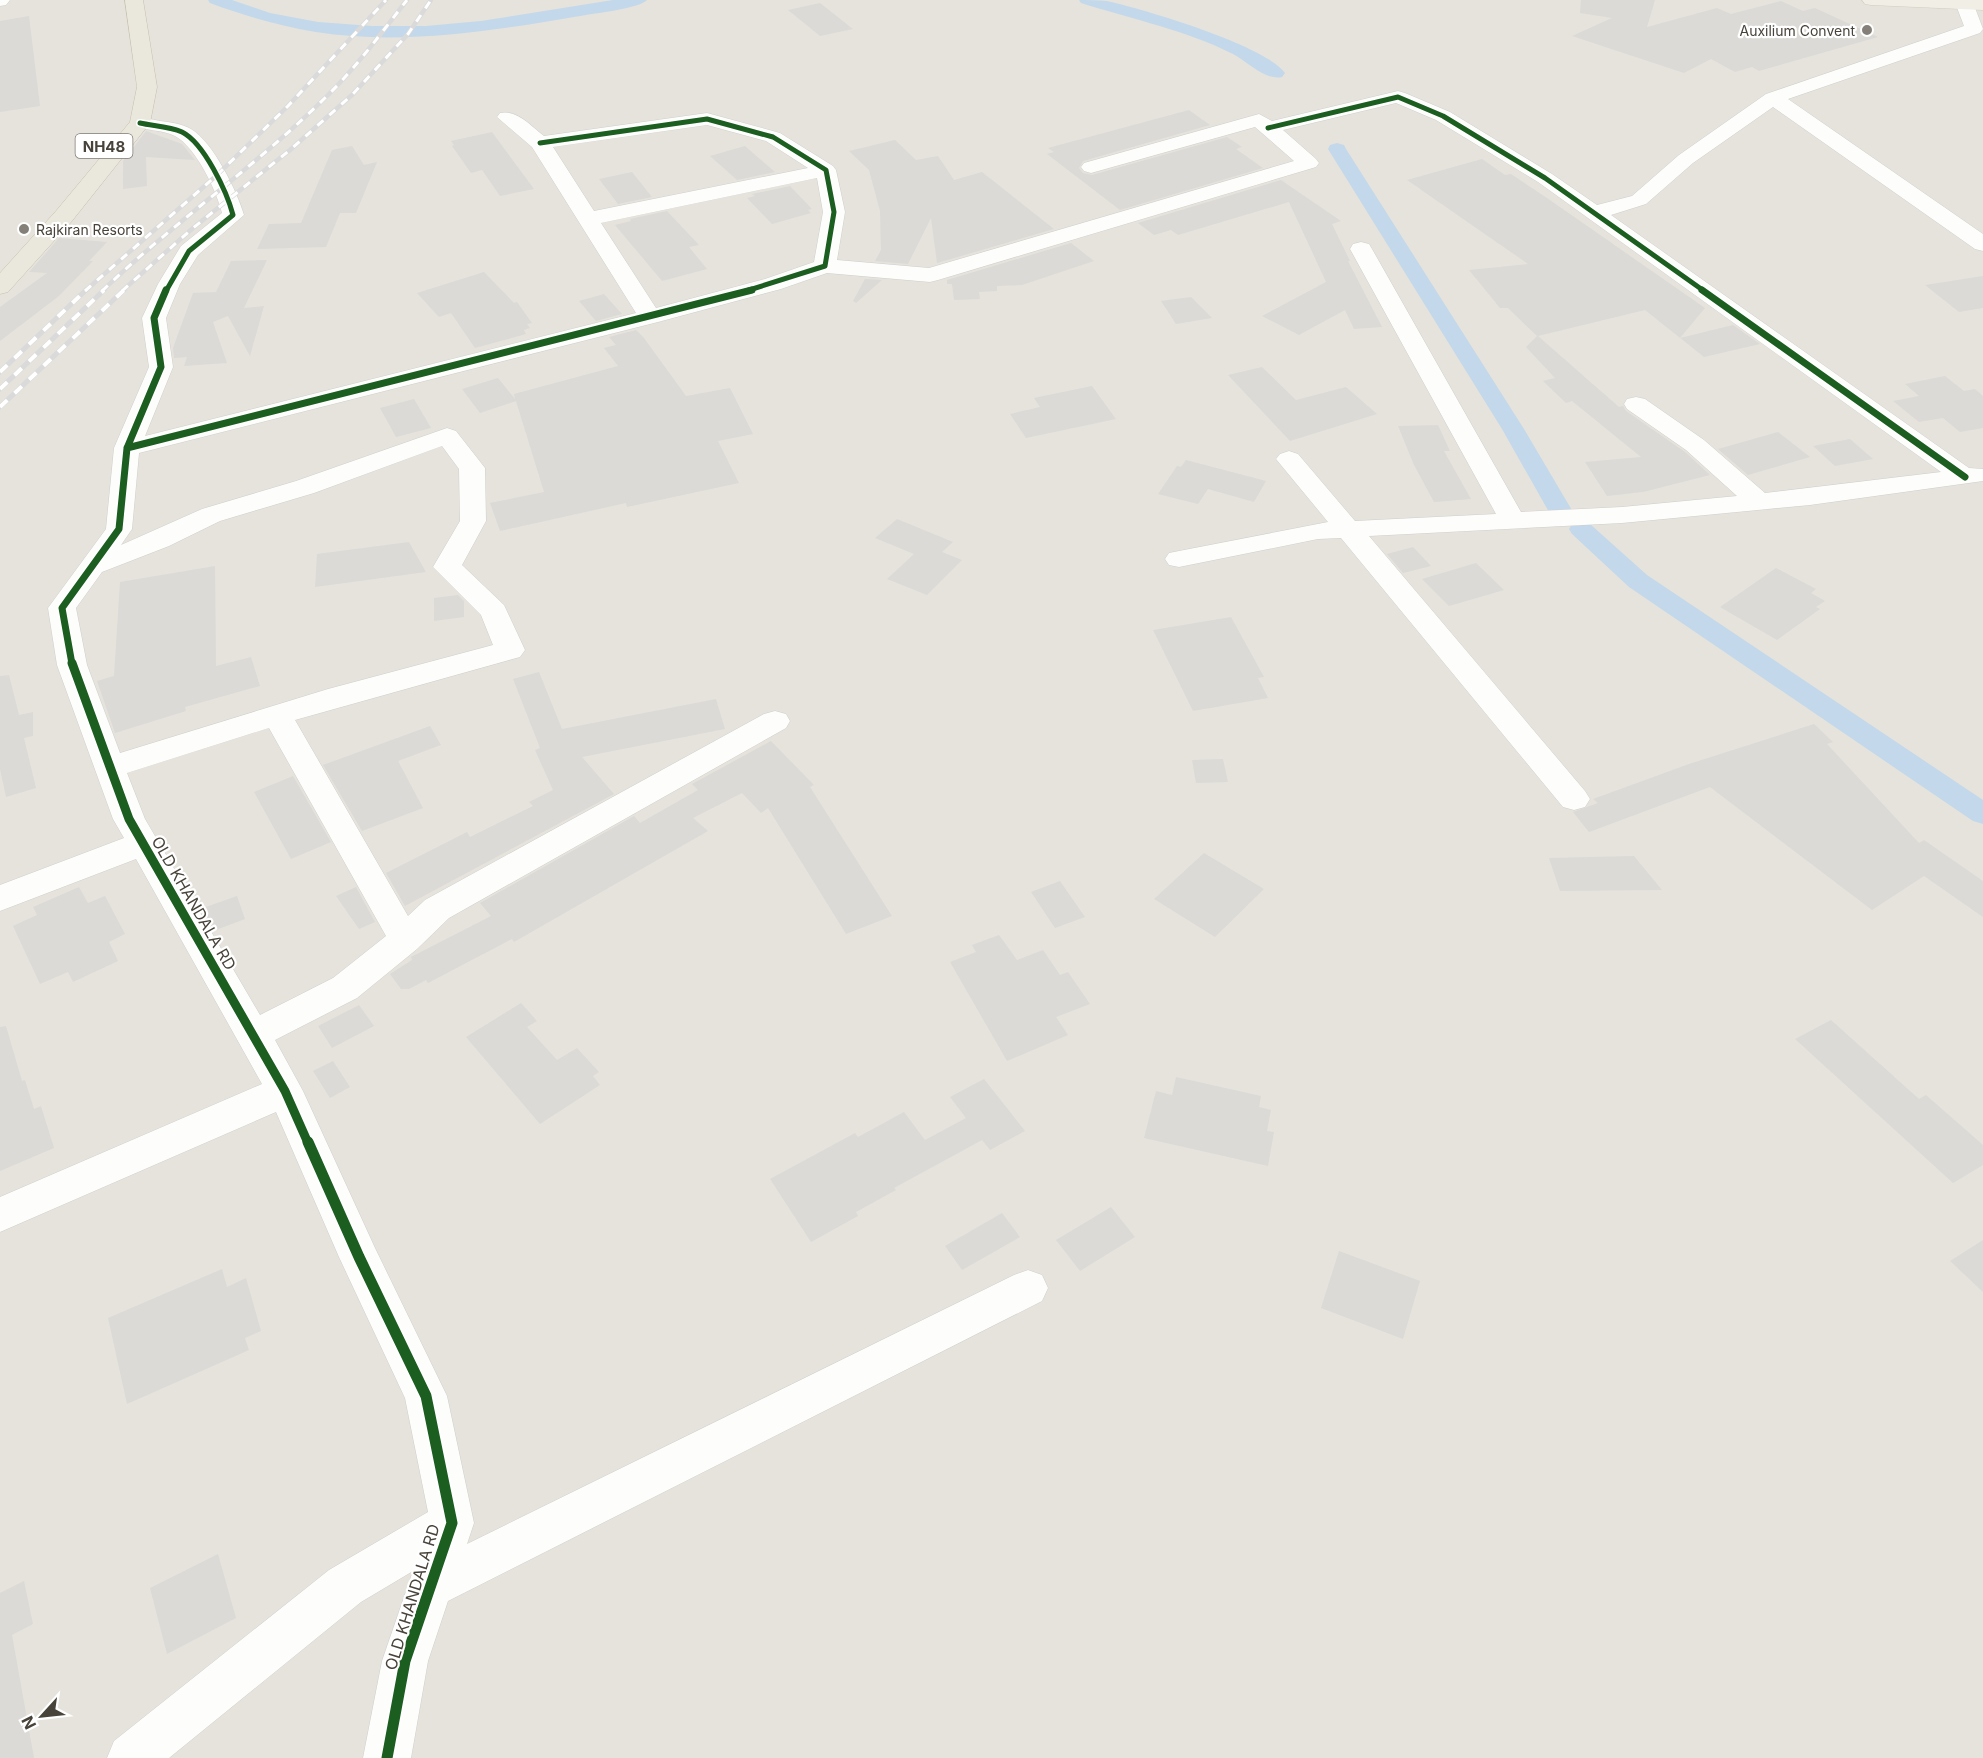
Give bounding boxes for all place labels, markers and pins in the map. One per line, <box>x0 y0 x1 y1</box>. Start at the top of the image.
place label: Auxilium Convent <box>1739 22 1855 39</box>
marker: Auxilium Convent <box>1860 23 1874 37</box>
place label: Rajkiran Resorts <box>36 221 143 238</box>
marker: Rajkiran Resorts <box>17 222 31 236</box>

